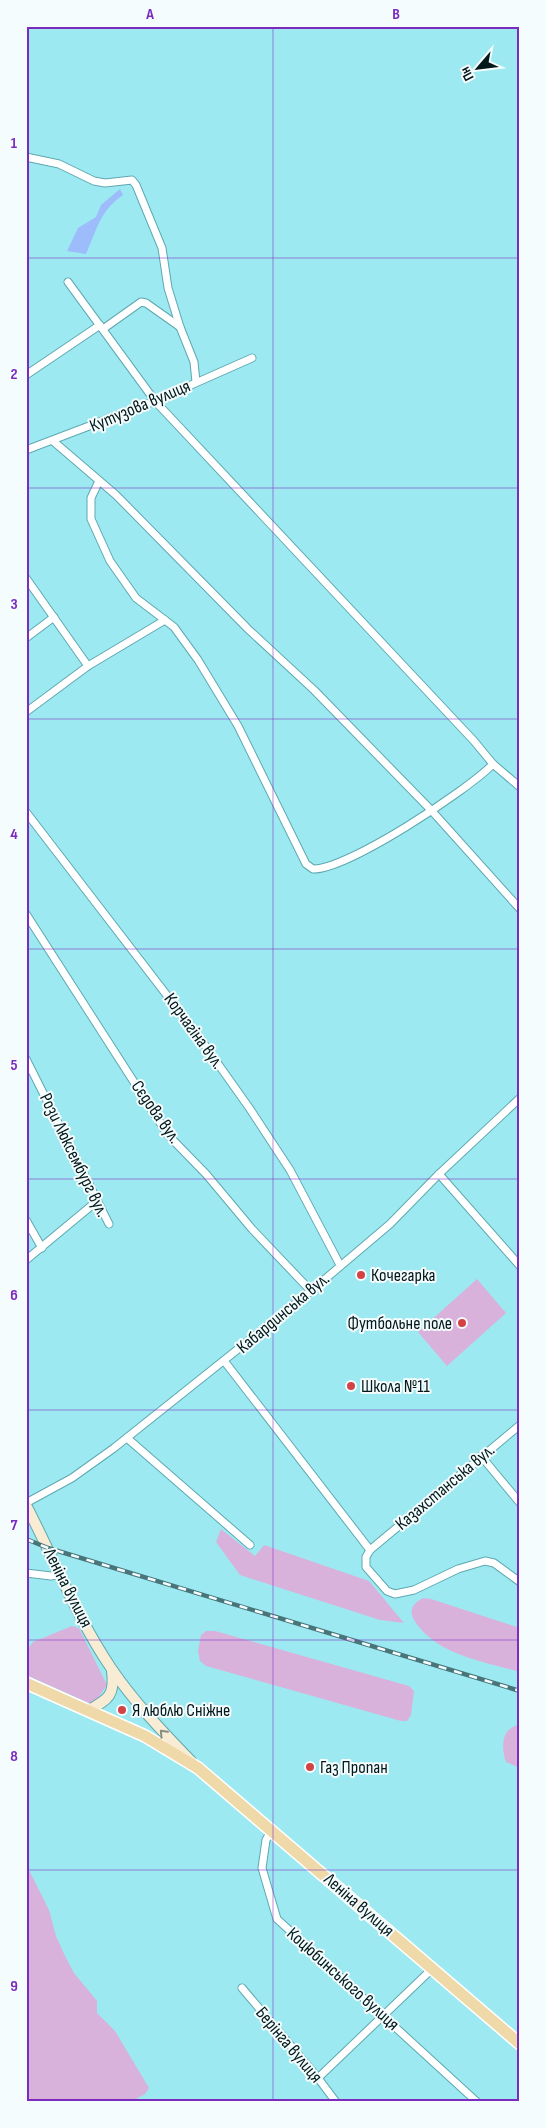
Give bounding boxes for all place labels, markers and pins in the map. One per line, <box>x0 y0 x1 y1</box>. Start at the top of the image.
place label: Кочегарка <box>371 1265 436 1286</box>
marker: Кочегарка <box>355 1269 367 1281</box>
place label: Футбольне поле <box>347 1313 452 1334</box>
marker: Футбольне поле <box>456 1317 468 1329</box>
place label: Школа №11 <box>361 1376 431 1397</box>
marker: Школа №11 <box>345 1380 357 1392</box>
place label: Я люблю Сніжне <box>132 1700 230 1721</box>
marker: Я люблю Сніжне <box>116 1704 128 1716</box>
place label: Газ Пропан <box>320 1757 388 1778</box>
marker: Газ Пропан <box>304 1761 316 1773</box>

